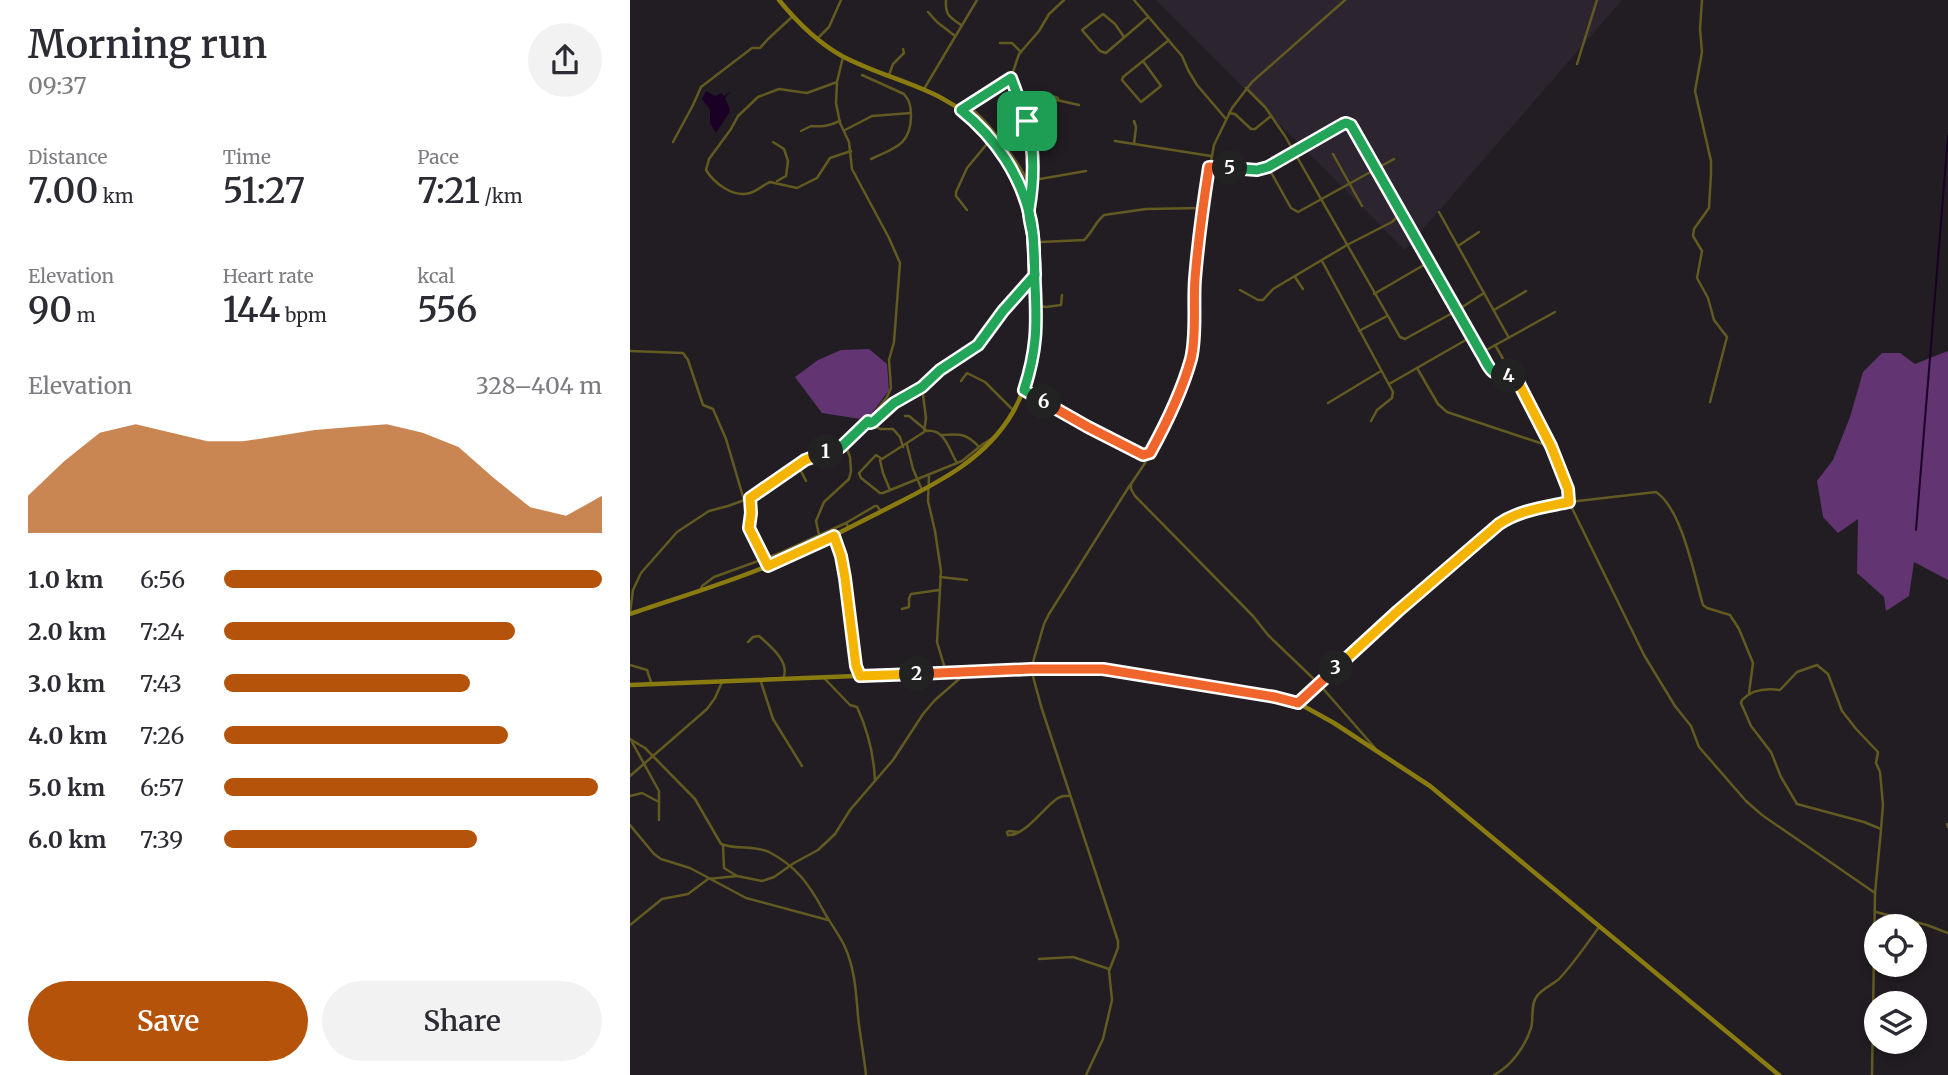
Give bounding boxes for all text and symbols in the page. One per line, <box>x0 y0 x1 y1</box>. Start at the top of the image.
text: Morning run <box>28 21 267 68</box>
button: share <box>528 23 602 97</box>
text: 09:37 <box>28 71 87 100</box>
pin <box>997 91 1057 151</box>
icon: arrive <box>1008 102 1046 140</box>
text: Distance <box>28 145 107 169</box>
text: Time <box>223 145 271 169</box>
text: Pace <box>417 145 459 169</box>
pin: 5 <box>1212 150 1248 186</box>
text: 5 <box>1224 155 1235 179</box>
text: 7.00 <box>28 169 98 213</box>
text: 51:27 <box>223 169 305 213</box>
text: 7:21 <box>417 169 480 213</box>
text: km <box>98 184 134 208</box>
text: /km <box>480 184 523 208</box>
text: Elevation <box>28 264 114 288</box>
text: Heart rate <box>223 264 314 288</box>
text: kcal <box>417 264 455 288</box>
text: 90 <box>28 288 72 332</box>
text: 144 <box>223 288 280 332</box>
text: 556 <box>417 288 477 332</box>
text: m <box>72 303 96 327</box>
text: bpm <box>280 303 327 327</box>
pin: 4 <box>1492 358 1526 394</box>
text: 4 <box>1502 363 1515 387</box>
text: Elevation <box>28 371 132 400</box>
text: 328–404 m <box>476 371 602 400</box>
pin: 6 <box>1026 384 1062 420</box>
text: 6 <box>1038 389 1049 413</box>
pin: 1 <box>808 434 844 470</box>
text: 1 <box>821 439 830 463</box>
text: 1.0 km <box>28 565 103 594</box>
text: 6:56 <box>140 565 185 594</box>
text: 2.0 km <box>28 617 106 646</box>
text: 7:24 <box>140 617 184 646</box>
pin: 3 <box>1318 650 1354 686</box>
text: 3 <box>1330 655 1341 679</box>
pin: 2 <box>900 656 934 692</box>
text: 2 <box>911 661 922 685</box>
text: 3.0 km <box>28 669 105 698</box>
text: 7:43 <box>140 669 182 698</box>
text: 4.0 km <box>28 721 107 750</box>
text: 7:26 <box>140 721 184 750</box>
text: 5.0 km <box>28 773 105 802</box>
text: 6:57 <box>140 773 184 802</box>
text: 6.0 km <box>28 825 106 854</box>
text: 7:39 <box>140 825 183 854</box>
map controls <box>1864 914 1927 1054</box>
button: locate <box>1864 914 1927 977</box>
button: Save <box>28 981 308 1061</box>
button: Share <box>322 981 602 1061</box>
button: layers <box>1864 991 1927 1054</box>

